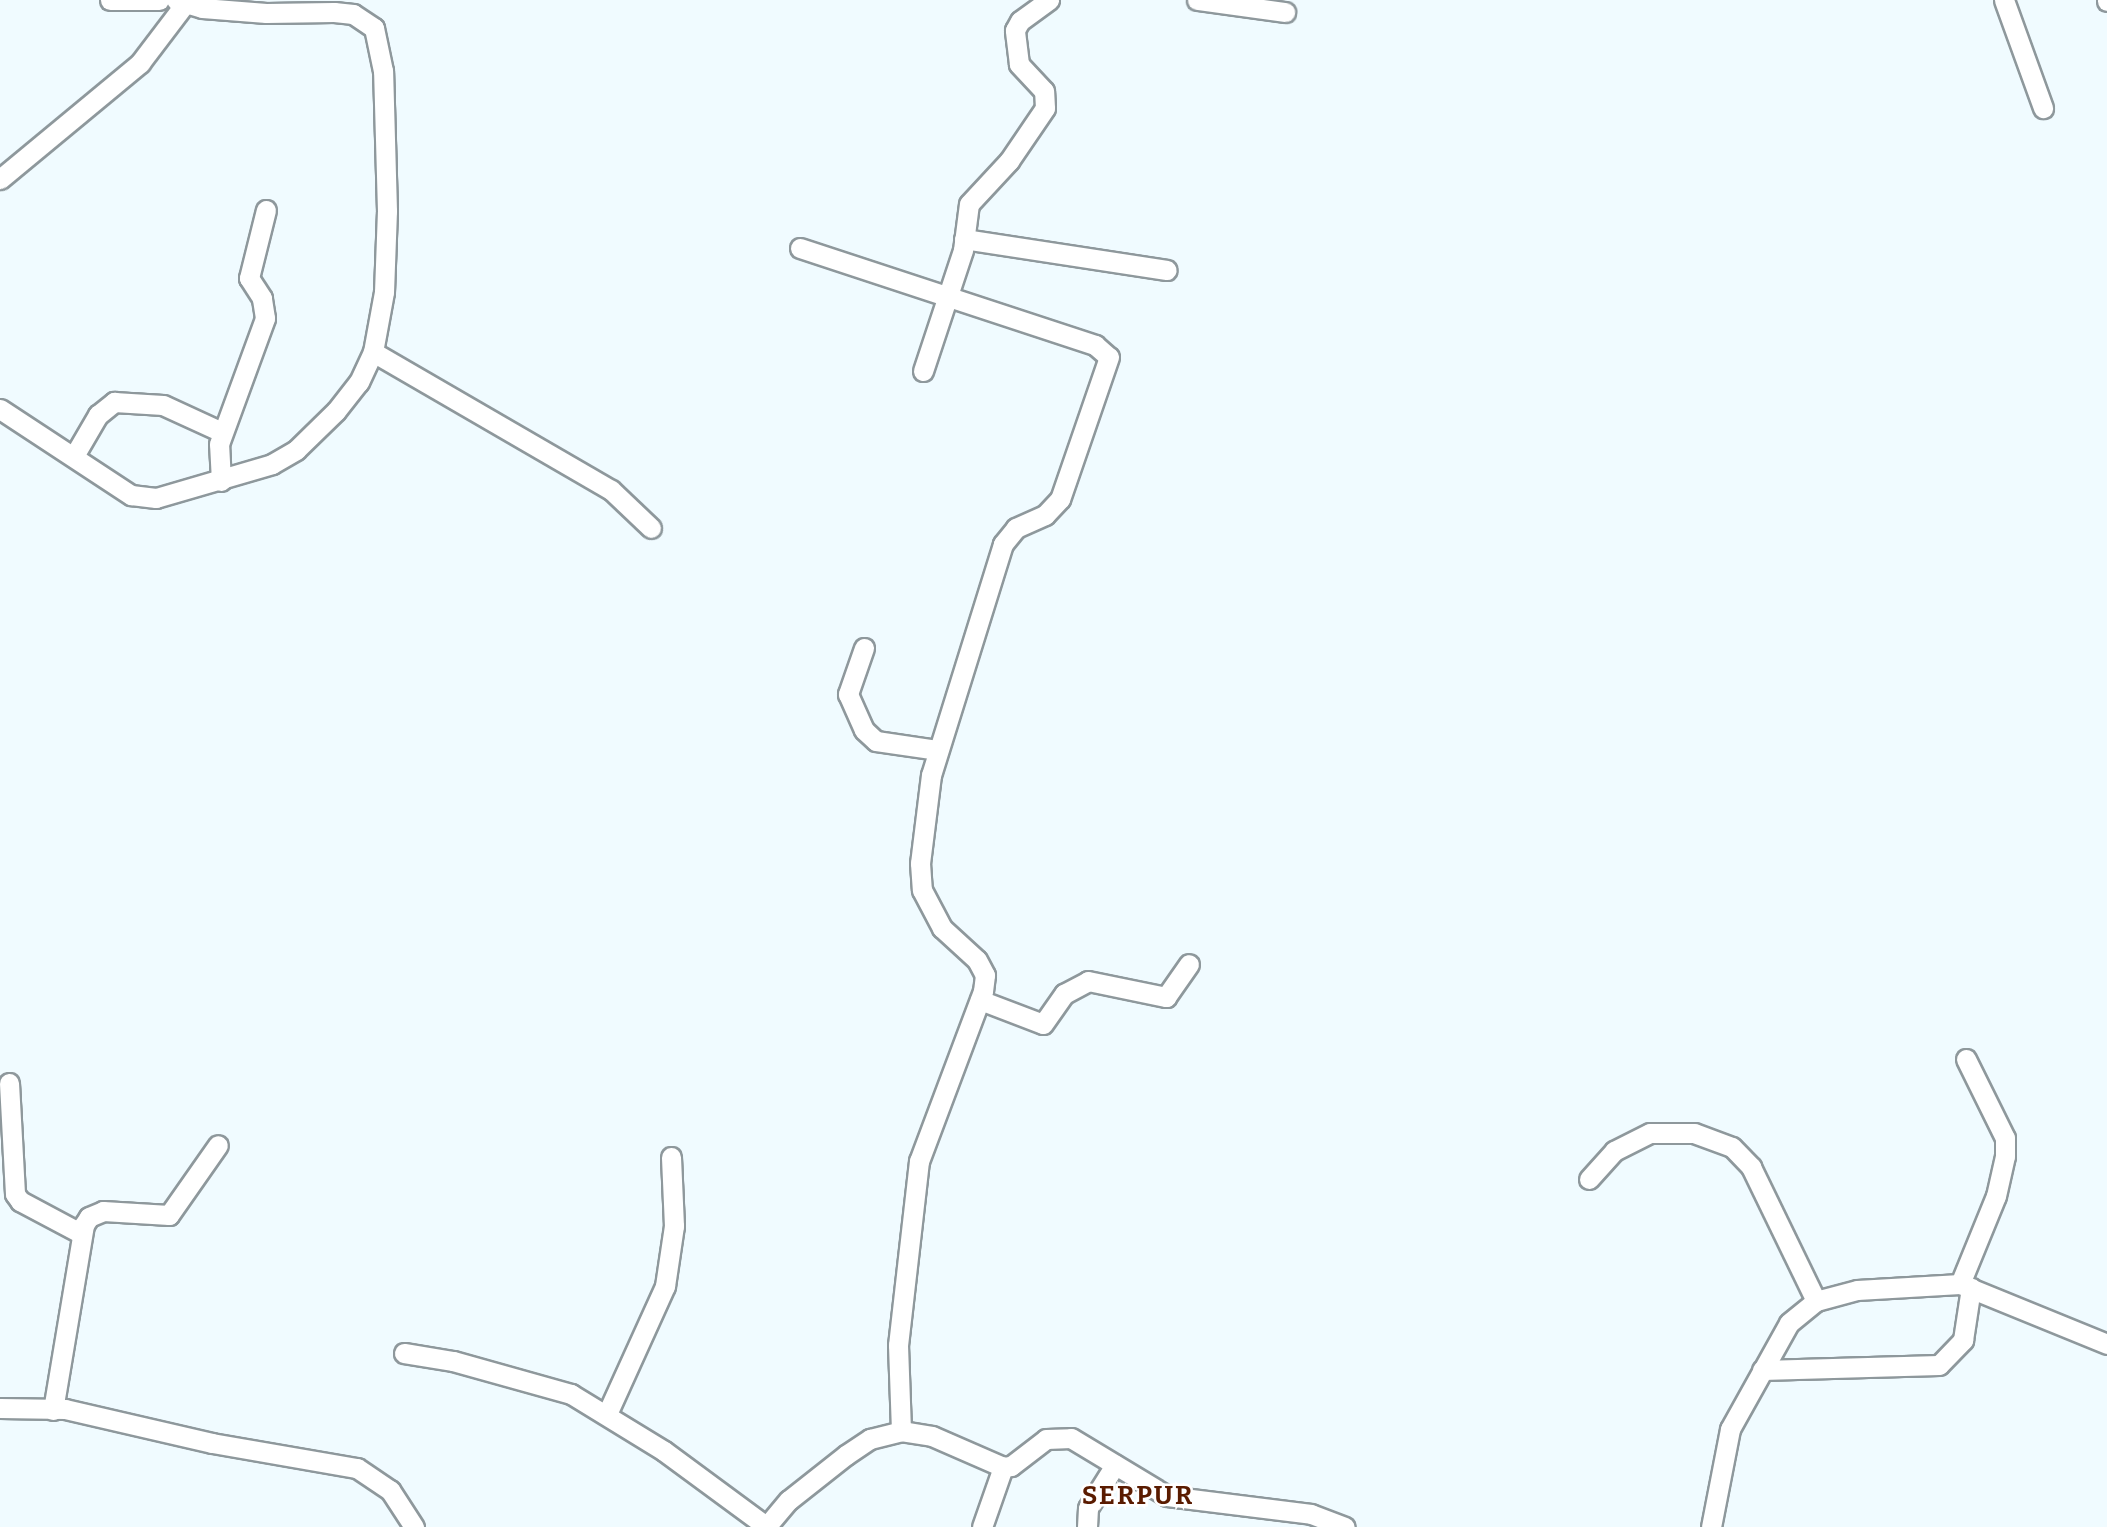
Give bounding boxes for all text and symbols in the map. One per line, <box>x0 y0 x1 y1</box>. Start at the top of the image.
district label: SERPUR <box>1083 1480 1193 1512</box>

